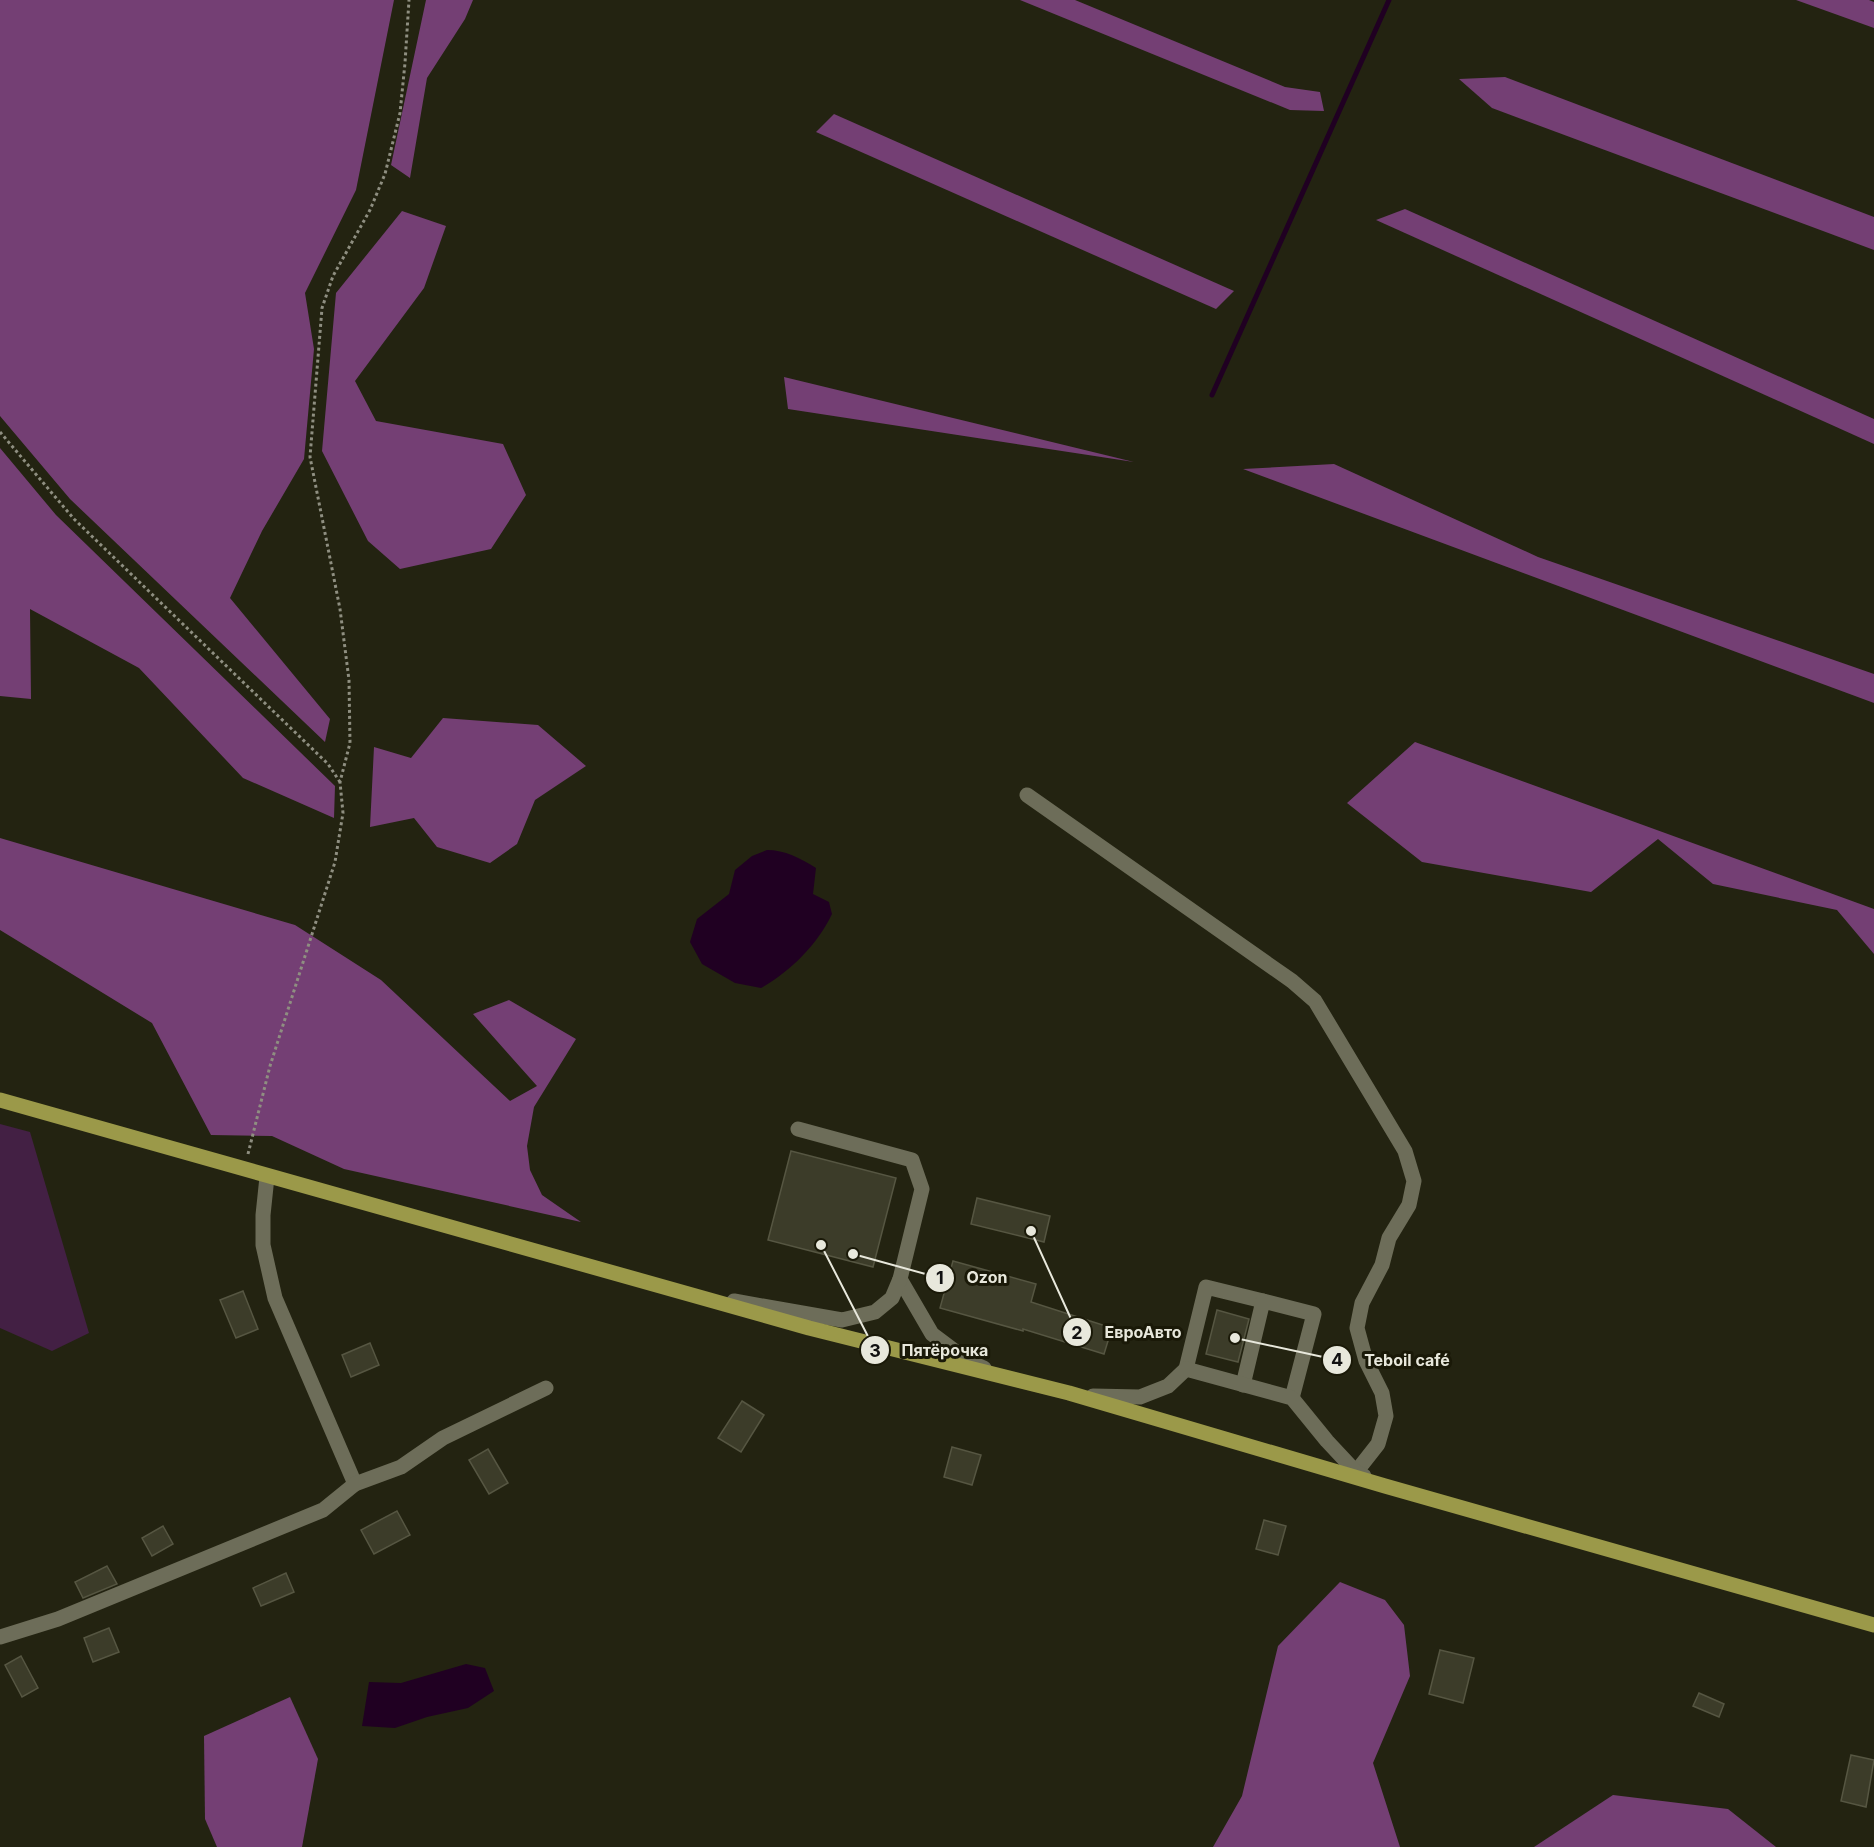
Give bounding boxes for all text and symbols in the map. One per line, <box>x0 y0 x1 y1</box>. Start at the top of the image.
callout: Ozon <box>925 1261 1020 1295</box>
text: 1 <box>936 1267 944 1288</box>
text: Ozon <box>967 1267 1007 1287</box>
callout: ЕвроАвто <box>1062 1315 1193 1349</box>
text: 2 <box>1071 1322 1083 1343</box>
text: ЕвроАвто <box>1104 1322 1182 1342</box>
callout: Пятёрочка <box>860 1333 1001 1367</box>
text: 3 <box>869 1340 881 1361</box>
text: Пятёрочка <box>902 1340 988 1360</box>
callout: Teboil café <box>1322 1343 1462 1377</box>
text: 4 <box>1331 1349 1343 1370</box>
text: Teboil café <box>1364 1350 1450 1370</box>

